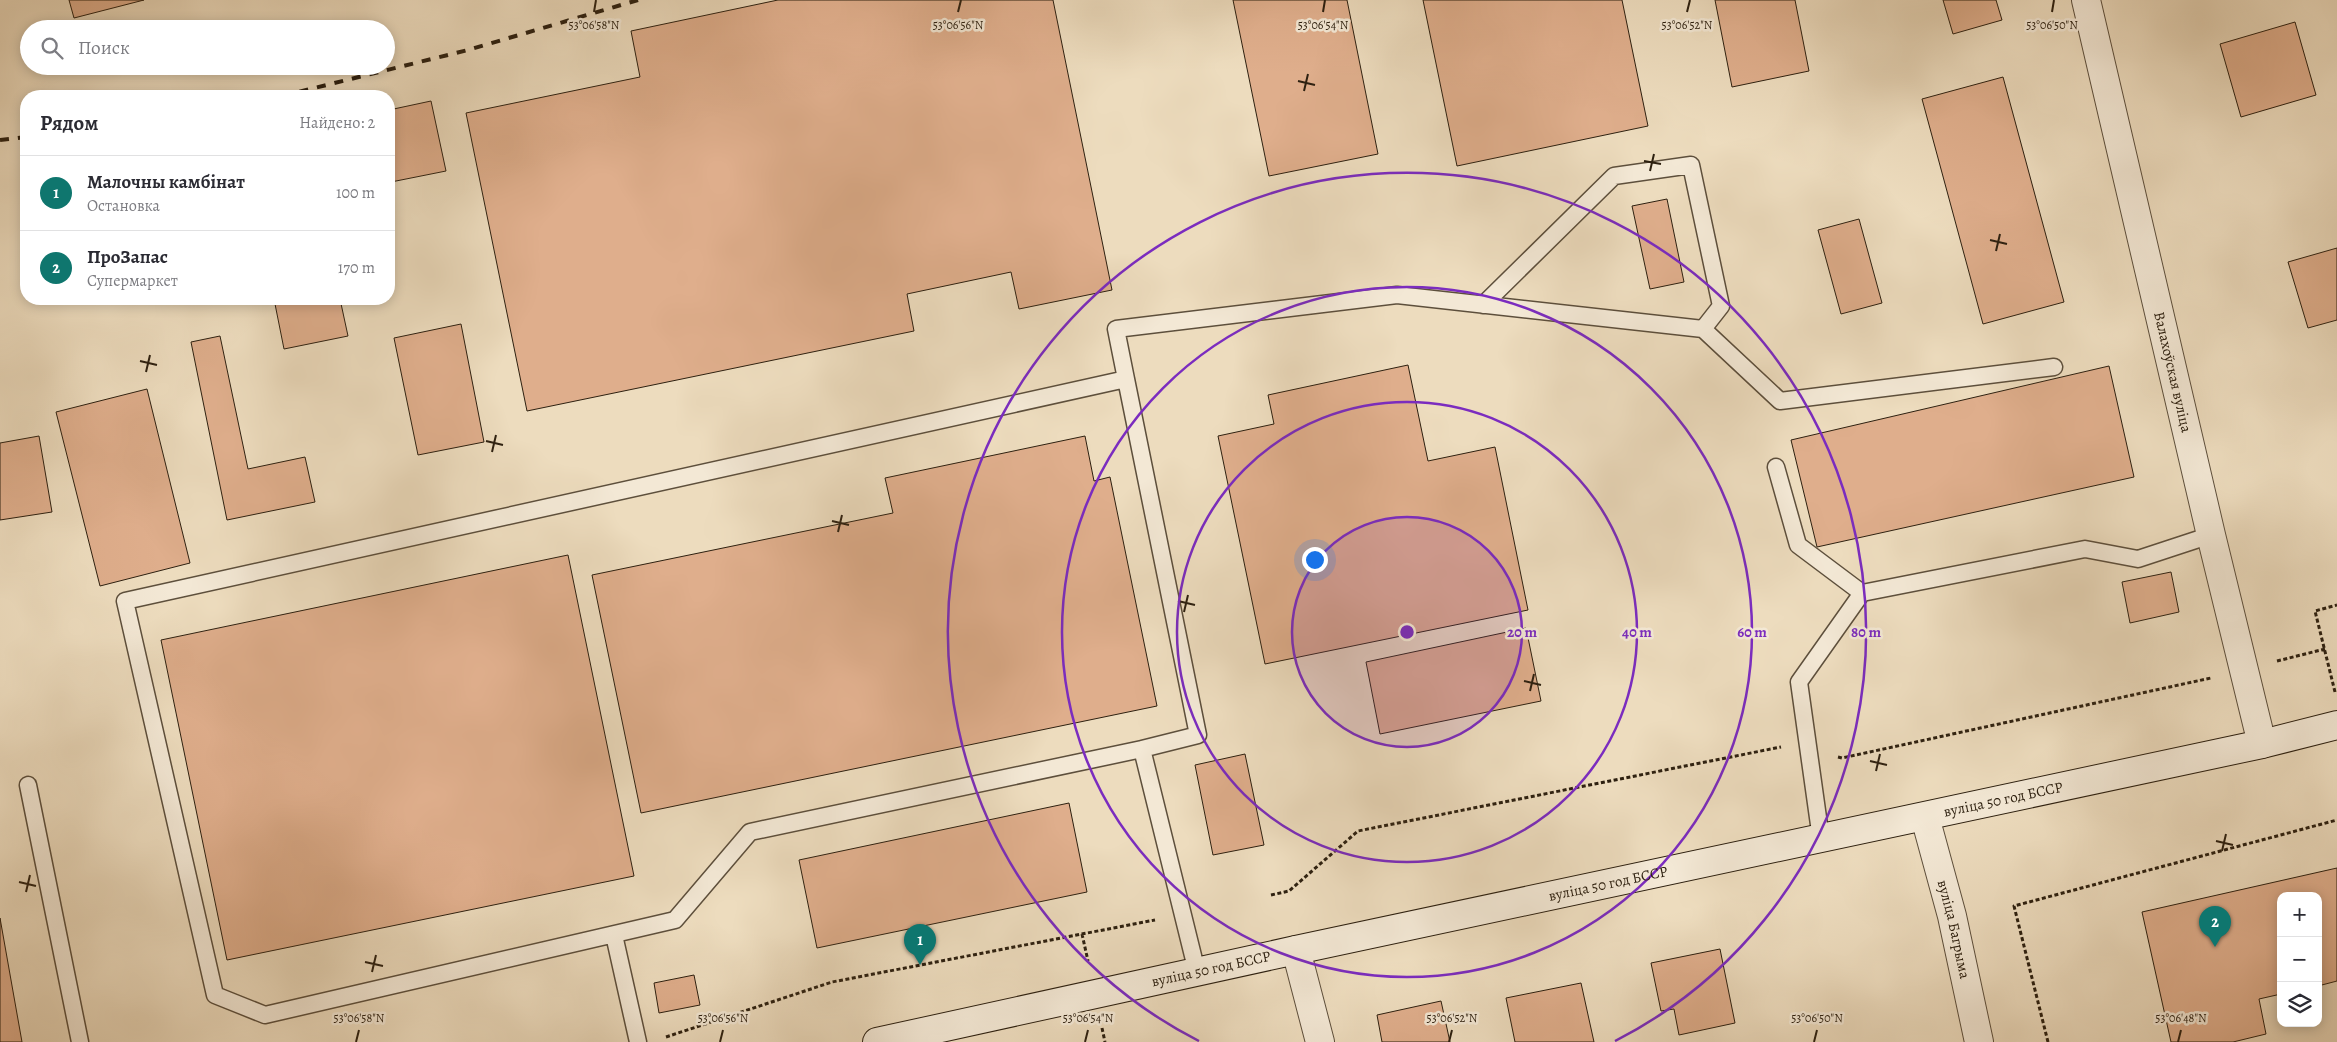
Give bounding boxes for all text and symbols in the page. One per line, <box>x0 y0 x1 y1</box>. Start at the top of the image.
text: 53°06'58"N <box>568 17 620 33</box>
text: 53°06'56"N <box>933 17 984 33</box>
text: 53°06'54"N <box>1298 17 1349 33</box>
text: 53°06'52"N <box>1662 17 1713 33</box>
text: 53°06'50"N <box>2026 17 2078 33</box>
search box <box>20 20 395 75</box>
icon: search <box>38 34 66 62</box>
text: Поиск <box>78 35 130 61</box>
text: Рядом <box>40 109 98 137</box>
text: Найдено: 2 <box>299 112 375 134</box>
text: Малочны камбінат <box>87 169 245 195</box>
text: 1 <box>53 182 59 204</box>
text: 100 m <box>336 182 375 204</box>
text: Остановка <box>87 195 160 217</box>
text: ПроЗапас <box>87 244 168 270</box>
text: 2 <box>52 257 60 279</box>
text: 170 m <box>338 257 375 279</box>
text: Супермаркет <box>87 270 178 292</box>
street label: Валахоўская вуліца <box>2149 310 2197 434</box>
your location <box>1302 547 1328 573</box>
text: 20 m <box>1507 622 1537 642</box>
text: 40 m <box>1622 622 1652 642</box>
text: 60 m <box>1737 622 1767 642</box>
text: 80 m <box>1851 622 1881 642</box>
centre of rings <box>1398 623 1416 641</box>
street label: вуліца 50 год БССР <box>1942 777 2065 822</box>
street label: вуліца 50 год БССР <box>1547 861 1669 906</box>
street label: вуліца Багрыма <box>1933 878 1975 981</box>
map controls <box>2277 892 2322 1027</box>
button: + <box>2277 892 2322 937</box>
pin: 2 <box>2199 906 2231 947</box>
pin: 1 <box>904 924 936 965</box>
button: − <box>2277 937 2322 982</box>
street label: вуліца 50 год БССР <box>1150 946 1272 991</box>
button: layers <box>2277 982 2322 1027</box>
text: 53°06'58"N <box>333 1010 385 1026</box>
text: 53°06'56"N <box>698 1010 749 1026</box>
text: 53°06'54"N <box>1063 1010 1114 1026</box>
text: 53°06'52"N <box>1427 1010 1478 1026</box>
text: 53°06'50"N <box>1791 1010 1843 1026</box>
text: 53°06'48"N <box>2155 1010 2207 1026</box>

